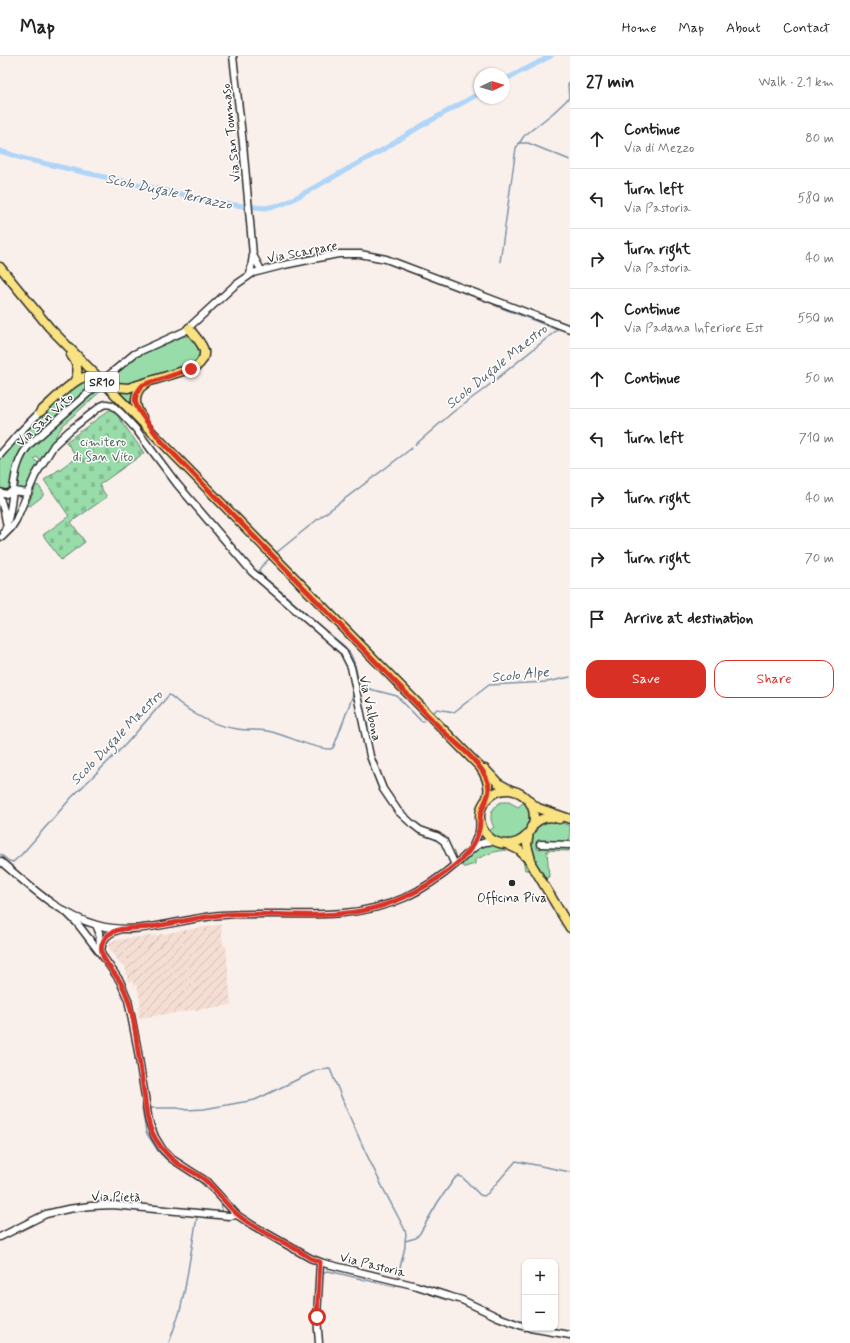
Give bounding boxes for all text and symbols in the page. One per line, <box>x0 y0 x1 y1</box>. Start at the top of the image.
text: Map <box>20 15 55 40</box>
text: Home <box>622 19 656 37</box>
text: Map <box>678 19 704 37</box>
text: About <box>726 19 761 37</box>
text: Contact <box>783 19 830 37</box>
north arrow <box>474 68 510 104</box>
text: 27 min <box>586 71 634 93</box>
text: Walk · 2.1 km <box>759 74 834 91</box>
street label: Via San Tommaso <box>218 83 245 183</box>
text: Continue <box>624 120 680 140</box>
icon: ahead <box>586 128 608 150</box>
text: 80 m <box>805 130 834 147</box>
text: Via di Mezzo <box>624 140 694 157</box>
water label: Scolo Dugale Terrazzo <box>104 170 235 216</box>
text: Turn left <box>624 180 684 200</box>
icon: left <box>586 188 608 210</box>
text: 580 m <box>797 190 834 207</box>
text: Via Pastoria <box>624 200 691 217</box>
street label: Via Scarpare <box>266 237 339 268</box>
text: Turn right <box>624 240 691 260</box>
icon: right <box>586 248 608 270</box>
text: 40 m <box>805 250 834 267</box>
text: Via Pastoria <box>624 260 691 277</box>
text: Continue <box>624 300 680 320</box>
icon: ahead <box>586 308 608 330</box>
text: 550 m <box>798 310 834 327</box>
water label: Scolo Dugale Maestro <box>442 320 553 415</box>
text: Via Padana Inferiore Est <box>624 320 763 337</box>
route end <box>182 360 200 378</box>
icon: ahead <box>586 368 608 390</box>
text: Continue <box>624 369 680 389</box>
text: 50 m <box>805 370 834 387</box>
road number: SR10 <box>85 372 119 392</box>
street label: Via San Vito <box>13 389 77 451</box>
icon: left <box>586 428 608 450</box>
text: Turn left <box>624 429 684 449</box>
text: 710 m <box>799 430 834 447</box>
park label: cimitero di San Vito <box>73 434 134 466</box>
icon: right <box>586 488 608 510</box>
text: Turn right <box>624 489 691 509</box>
text: 40 m <box>805 490 834 507</box>
icon: right <box>586 548 608 570</box>
text: Turn right <box>624 549 691 569</box>
text: 70 m <box>805 550 834 567</box>
icon: arrive <box>586 608 608 630</box>
text: Arrive at destination <box>624 609 753 629</box>
button: Save <box>586 660 706 698</box>
button: Share <box>714 660 834 698</box>
water label: Scolo Alpe <box>490 663 551 687</box>
street label: Via Valbona <box>354 674 385 742</box>
water label: Scolo Dugale Maestro <box>67 686 169 790</box>
marker: Officina Piva <box>507 878 517 888</box>
place label: Officina Piva <box>477 890 547 907</box>
street label: Via Pietà <box>91 1189 141 1206</box>
street label: Via Pastoria <box>338 1249 407 1282</box>
map controls <box>522 1259 558 1331</box>
button: + <box>522 1259 558 1295</box>
button: − <box>522 1295 558 1331</box>
route start <box>308 1308 326 1326</box>

